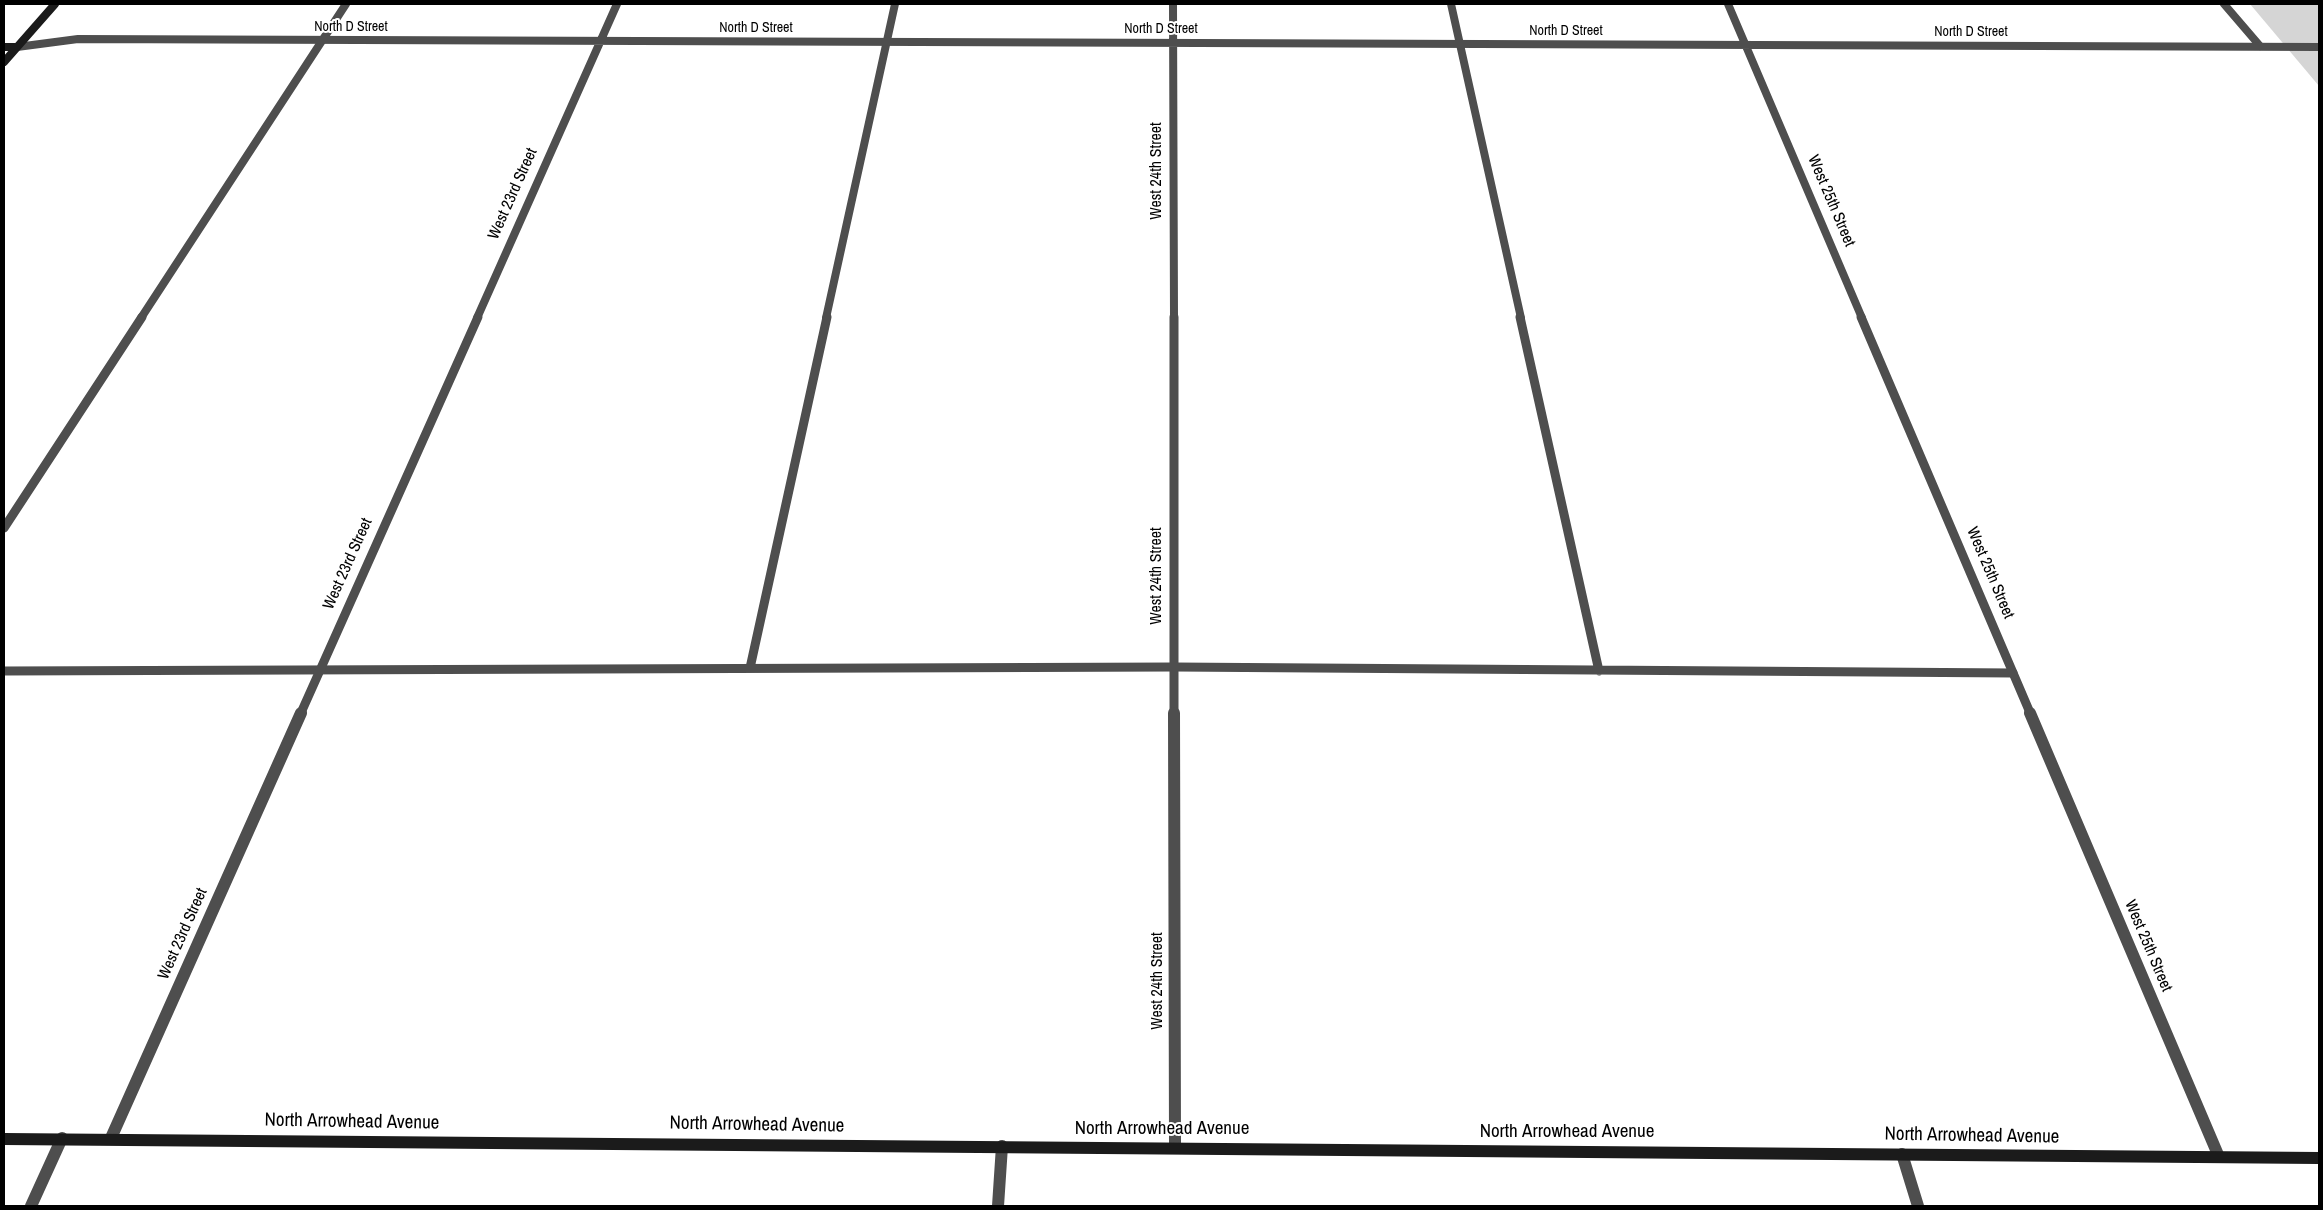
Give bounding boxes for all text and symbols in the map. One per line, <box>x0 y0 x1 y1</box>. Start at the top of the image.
street label: North D Street <box>314 19 388 35</box>
street label: North D Street <box>719 20 793 36</box>
street label: North D Street <box>1124 21 1198 37</box>
street label: North D Street <box>1529 23 1603 39</box>
street label: North D Street <box>1934 24 2008 40</box>
street label: West 24th Street <box>1147 122 1167 220</box>
street label: West 23rd Street <box>484 145 542 243</box>
street label: West 25th Street <box>1803 152 1859 250</box>
street label: West 23rd Street <box>319 515 377 613</box>
street label: West 25th Street <box>1962 524 2018 622</box>
street label: West 24th Street <box>1147 527 1167 625</box>
street label: West 23rd Street <box>154 885 212 983</box>
street label: West 25th Street <box>2120 897 2176 995</box>
street label: West 24th Street <box>1148 932 1168 1030</box>
street label: North Arrowhead Avenue <box>264 1109 440 1135</box>
street label: North Arrowhead Avenue <box>669 1112 845 1138</box>
street label: North Arrowhead Avenue <box>1075 1118 1249 1140</box>
street label: North Arrowhead Avenue <box>1480 1121 1654 1143</box>
street label: North Arrowhead Avenue <box>1884 1123 2060 1149</box>

